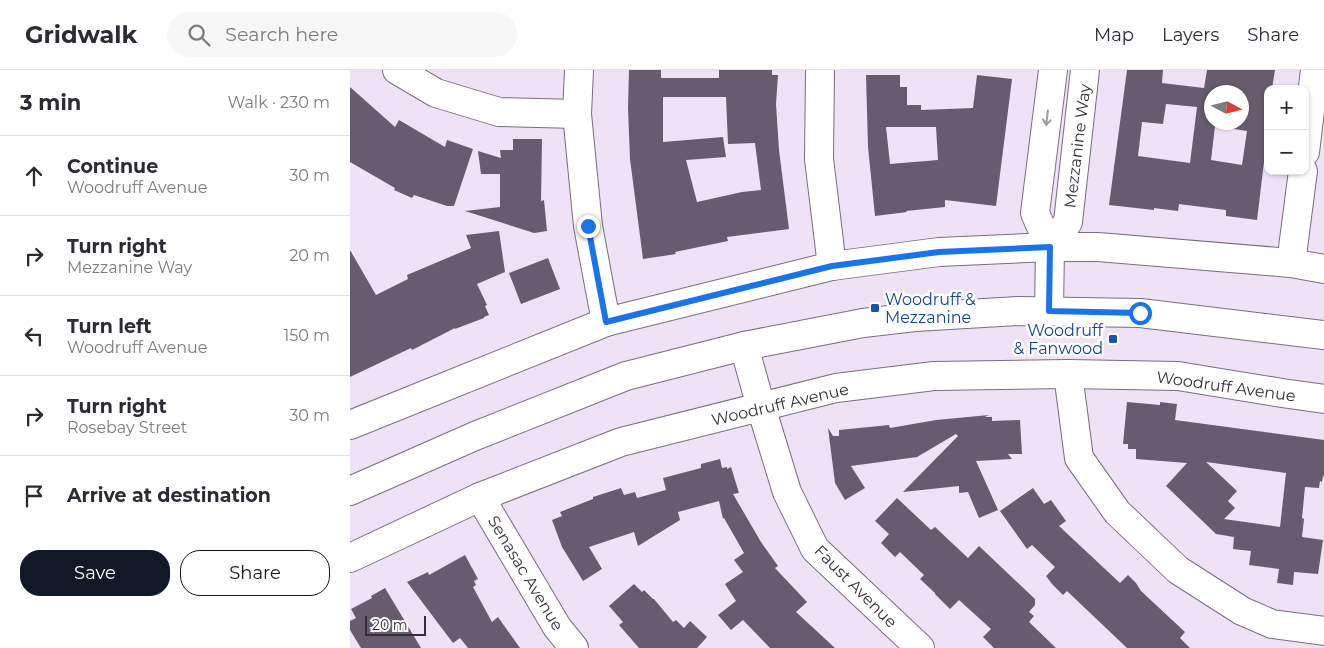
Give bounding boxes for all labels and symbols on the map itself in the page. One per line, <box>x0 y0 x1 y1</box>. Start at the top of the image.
street label: Mezzanine Way <box>1060 82 1095 209</box>
north arrow <box>1204 85 1249 130</box>
one-way arrow <box>1042 110 1052 126</box>
route end <box>577 215 600 238</box>
place label: Woodruff & Mezzanine <box>885 290 976 327</box>
marker: Woodruff & Mezzanine <box>869 302 881 314</box>
route start <box>1129 302 1152 325</box>
place label: Woodruff & Fanwood <box>1013 321 1104 358</box>
marker: Woodruff & Fanwood <box>1107 333 1119 345</box>
street label: Woodruff Avenue <box>1155 367 1297 406</box>
street label: Woodruff Avenue <box>710 379 851 430</box>
street label: Senasac Avenue <box>484 512 567 634</box>
street label: Faust Avenue <box>810 541 901 632</box>
scale bar <box>365 613 426 636</box>

